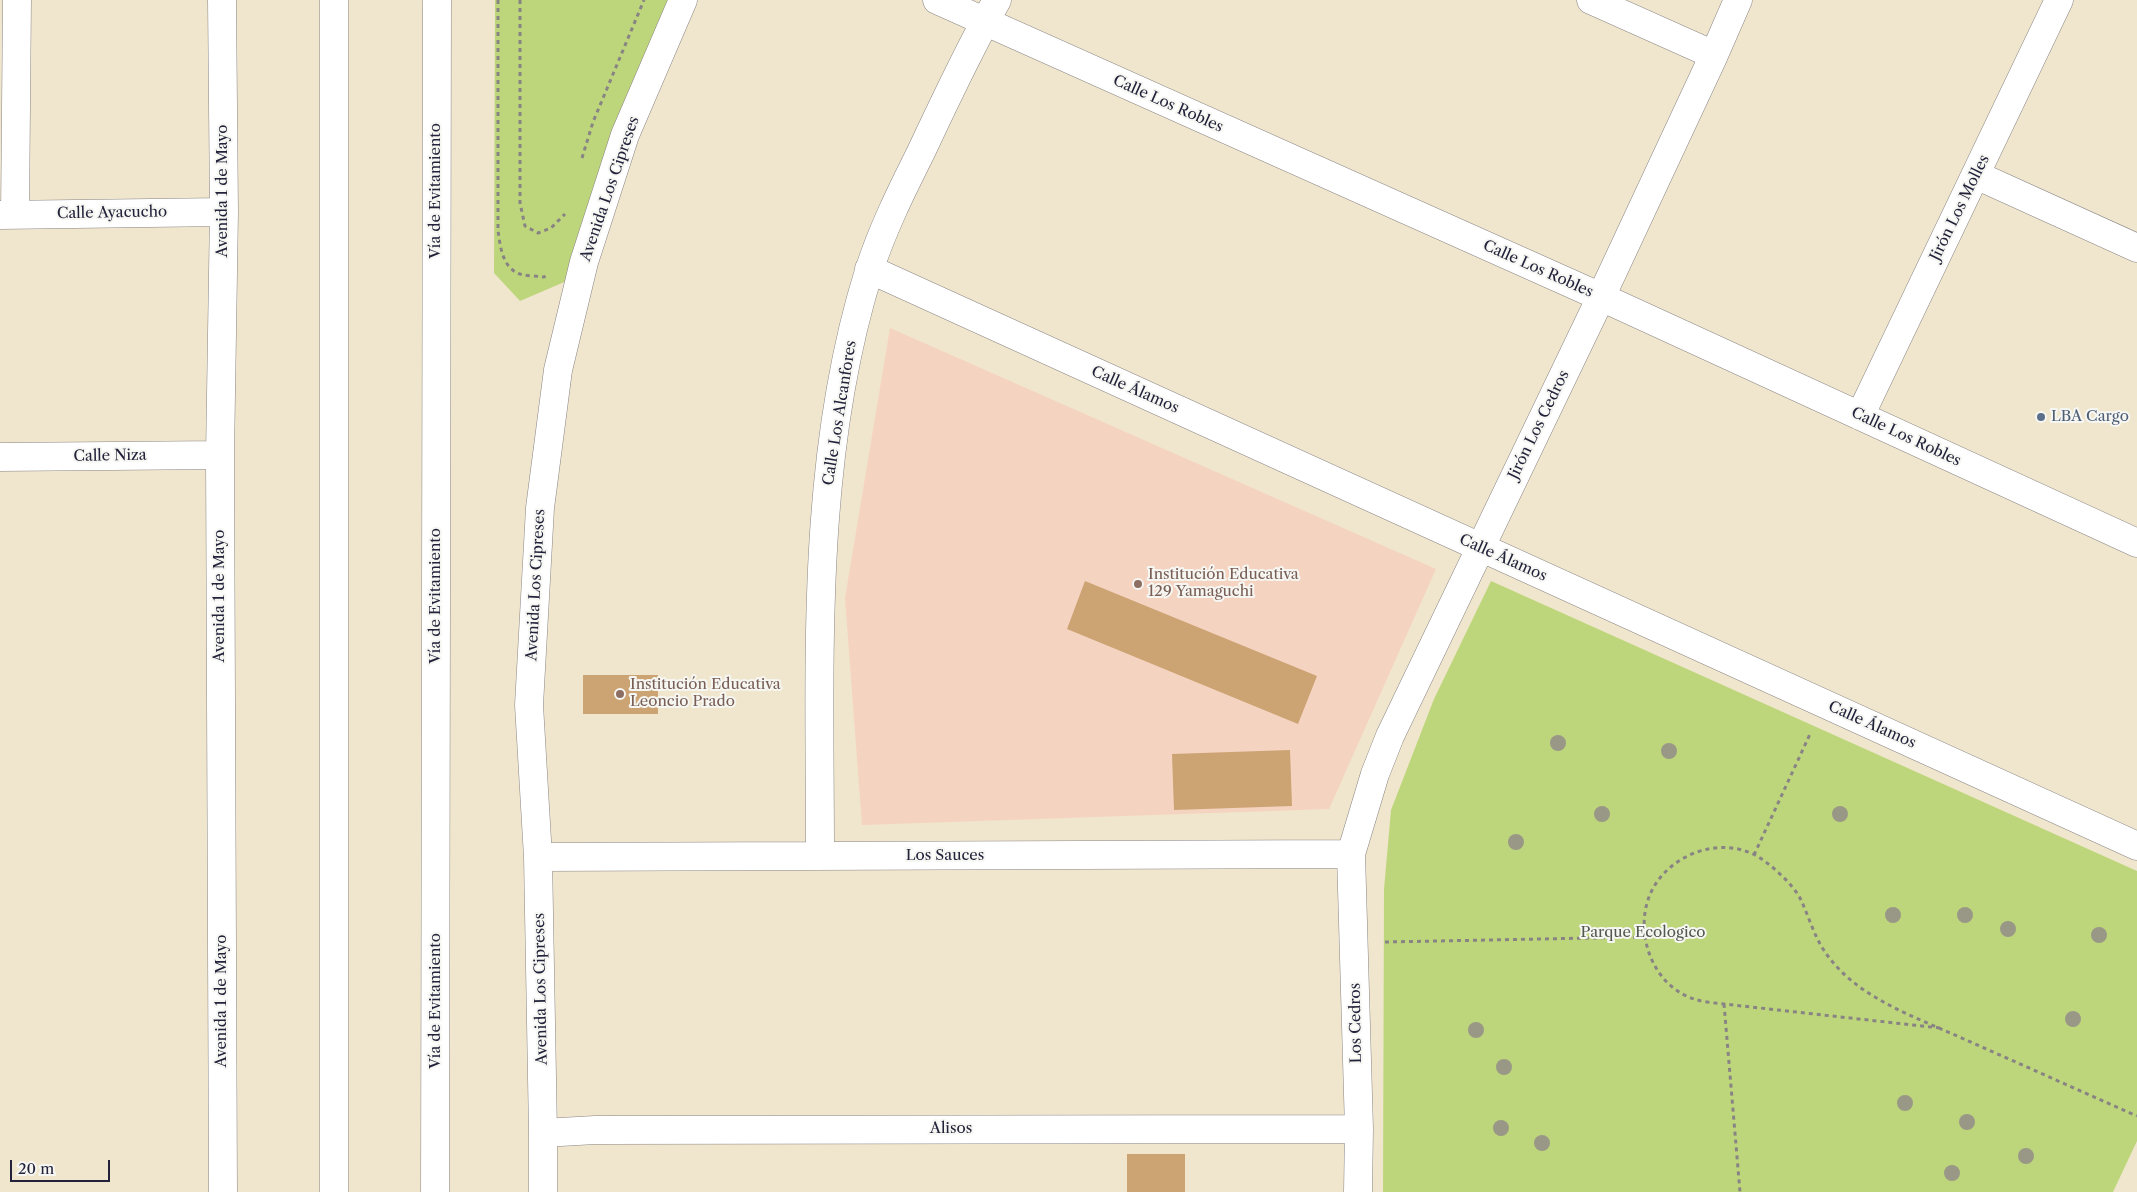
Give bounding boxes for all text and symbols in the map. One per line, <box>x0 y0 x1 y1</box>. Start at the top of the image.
street label: Calle Los Robles <box>1110 72 1226 136</box>
street label: Avenida Los Cipreses <box>577 114 643 264</box>
street label: Vía de Evitamiento <box>427 123 445 259</box>
street label: Avenida 1 de Mayo <box>214 125 232 257</box>
street label: Jirón Los Molles <box>1926 152 1994 264</box>
street label: Calle Ayacucho <box>57 203 167 223</box>
street label: Calle Los Robles <box>1480 237 1596 301</box>
street label: Calle Los Alcanfores <box>820 339 860 487</box>
street label: Calle Álamos <box>1088 363 1182 417</box>
street label: Jirón Los Cedros <box>1505 368 1573 482</box>
street label: Calle Los Robles <box>1848 404 1964 470</box>
place label: LBA Cargo <box>2051 408 2129 426</box>
marker: LBA Cargo <box>2035 411 2047 423</box>
street label: Calle Niza <box>73 446 147 466</box>
street label: Avenida Los Cipreses <box>523 509 549 661</box>
street label: Vía de Evitamiento <box>427 528 445 664</box>
street label: Avenida 1 de Mayo <box>211 530 229 662</box>
street label: Calle Álamos <box>1456 531 1550 585</box>
place label: Institución Educativa 129 Yamaguchi <box>1148 566 1299 601</box>
marker: Institución Educativa 129 Yamaguchi <box>1132 578 1144 590</box>
place label: Institución Educativa Leoncio Prado <box>630 676 781 711</box>
marker: Institución Educativa Leoncio Prado <box>614 688 626 700</box>
street label: Calle Álamos <box>1825 698 1919 752</box>
street label: Los Sauces <box>906 847 984 865</box>
street label: Avenida Los Cipreses <box>531 913 551 1065</box>
park label: Parque Ecologico <box>1580 924 1706 942</box>
street label: Vía de Evitamiento <box>427 933 445 1069</box>
street label: Avenida 1 de Mayo <box>213 935 231 1067</box>
street label: Los Cedros <box>1346 983 1366 1063</box>
street label: Alisos <box>930 1120 972 1138</box>
scale bar <box>12 1150 112 1182</box>
text: 20 m <box>18 1159 54 1178</box>

